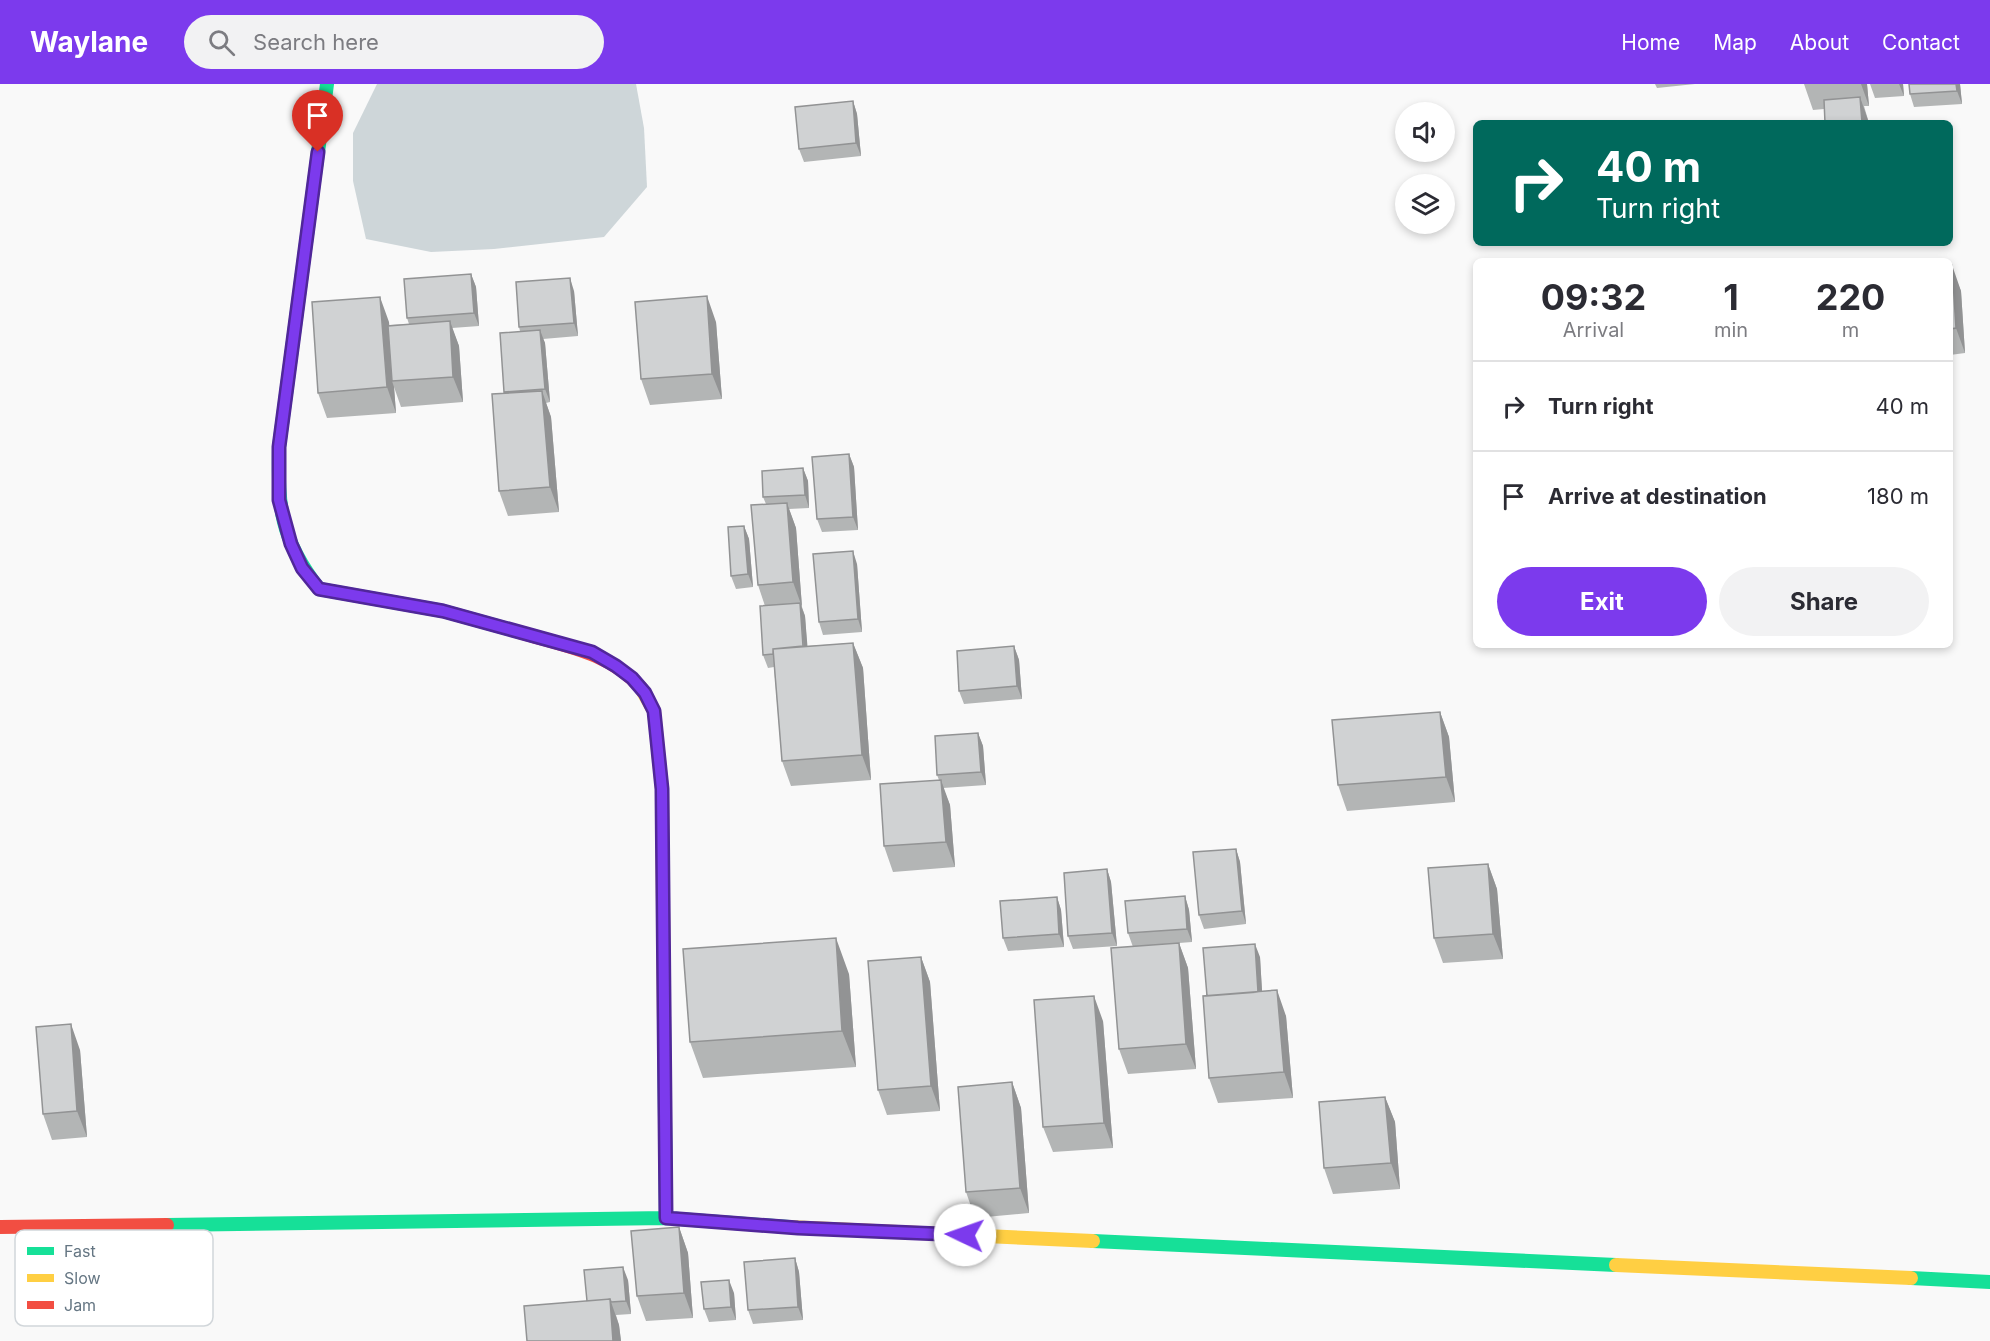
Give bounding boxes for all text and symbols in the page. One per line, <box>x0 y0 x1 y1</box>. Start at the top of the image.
search box <box>184 15 604 69</box>
text: Waylane <box>30 25 148 59</box>
icon: search <box>205 26 238 59</box>
text: Search here <box>253 29 379 55</box>
text: Home <box>1621 30 1680 55</box>
text: Map <box>1713 30 1757 55</box>
text: About <box>1790 30 1849 55</box>
text: Contact <box>1882 30 1960 55</box>
pin <box>292 90 343 152</box>
icon: arrive <box>301 99 334 132</box>
map controls <box>1395 102 1455 234</box>
button: sound <box>1395 102 1455 162</box>
text: 40 m <box>1596 141 1701 192</box>
icon: right <box>1497 144 1575 222</box>
button: layers <box>1395 174 1455 234</box>
text: Turn right <box>1596 192 1720 225</box>
text: 09:32 <box>1541 275 1646 319</box>
text: 1 <box>1723 275 1739 319</box>
text: 220 <box>1816 275 1885 319</box>
text: Arrival <box>1563 318 1624 342</box>
text: min <box>1714 318 1748 342</box>
text: m <box>1842 318 1859 342</box>
icon: right <box>1497 390 1530 423</box>
text: Turn right <box>1548 393 1654 419</box>
text: 40 m <box>1875 393 1929 419</box>
icon: arrive <box>1497 480 1530 513</box>
text: Arrive at destination <box>1548 483 1767 509</box>
text: 180 m <box>1867 483 1929 509</box>
button: Exit <box>1497 567 1707 636</box>
button: Share <box>1719 567 1929 636</box>
position arrow <box>933 1203 997 1267</box>
legend <box>15 1230 213 1326</box>
text: Fast <box>64 1241 96 1261</box>
text: Slow <box>64 1268 101 1288</box>
text: Jam <box>64 1295 96 1315</box>

